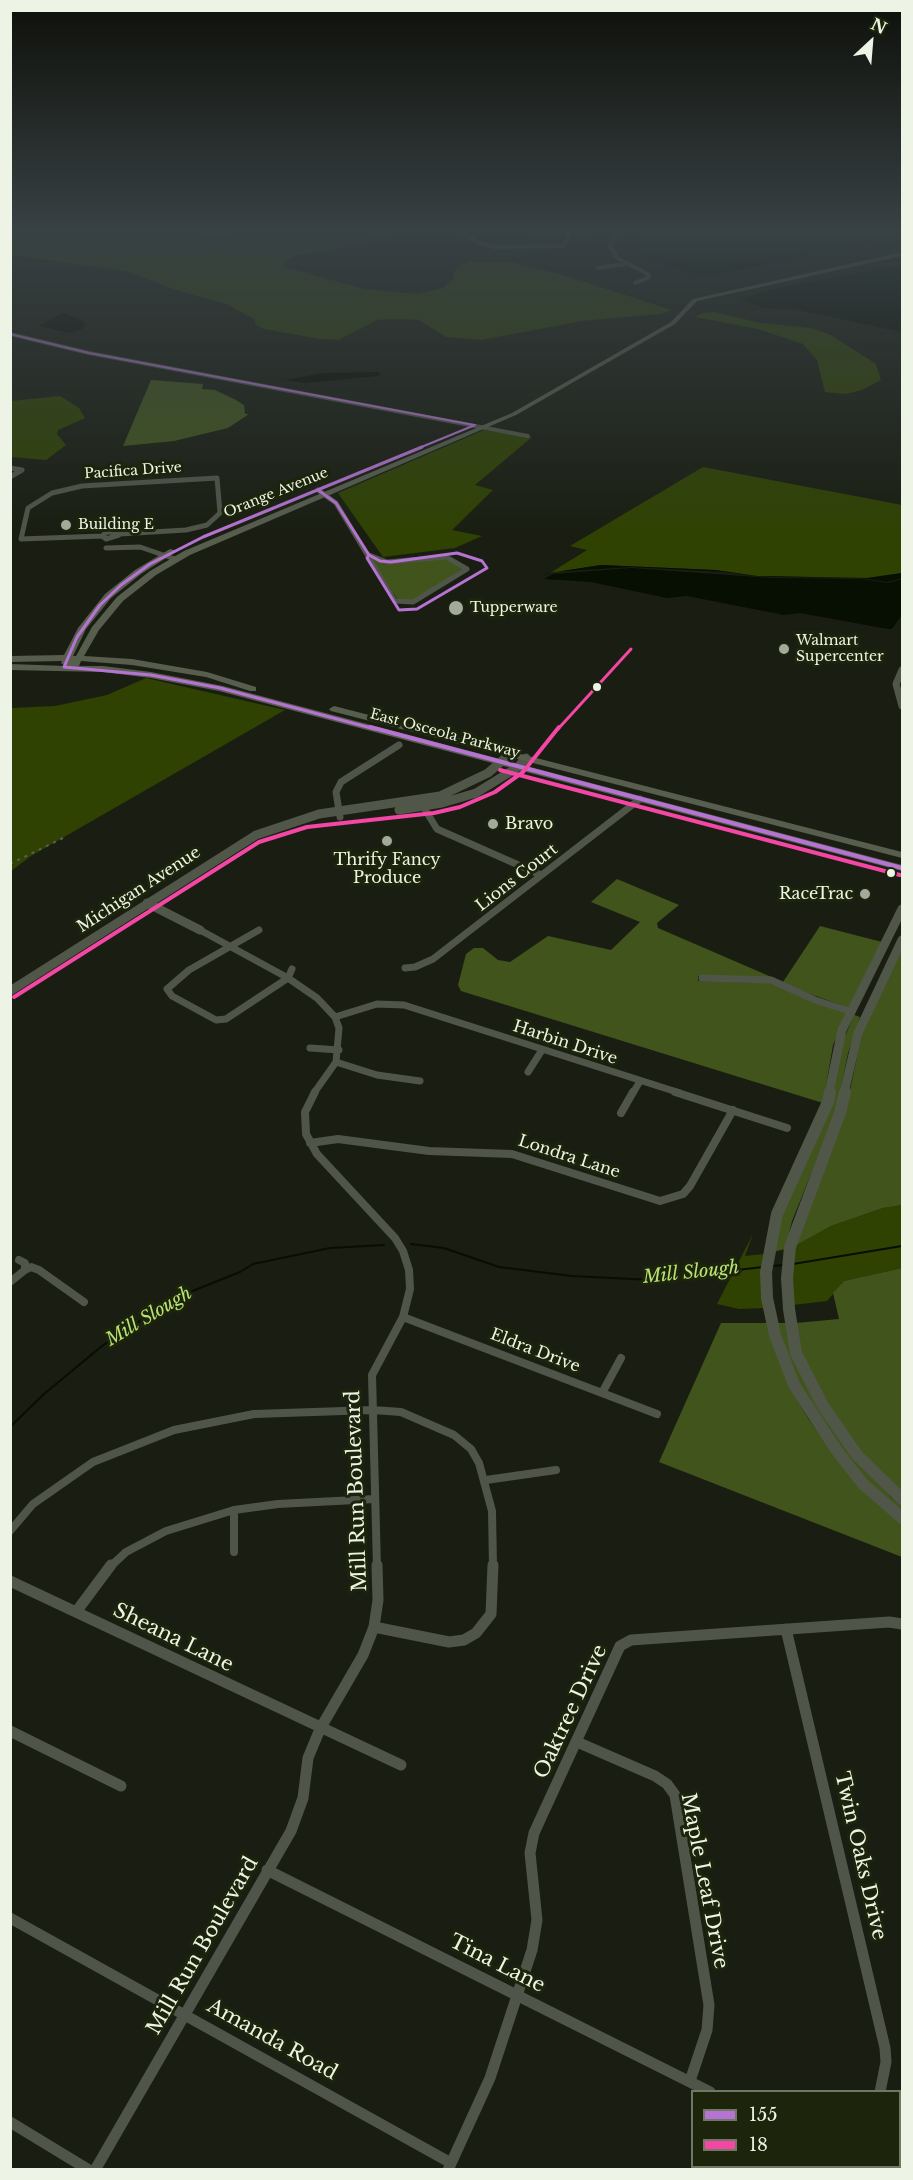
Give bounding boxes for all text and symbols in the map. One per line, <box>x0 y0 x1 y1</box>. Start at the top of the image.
north arrow <box>841 12 901 72</box>
text: N <box>868 14 890 38</box>
street label: Pacifica Drive <box>84 459 182 483</box>
street label: Orange Avenue <box>221 464 331 522</box>
place label: Building E <box>78 517 154 533</box>
marker: Building E <box>59 518 73 532</box>
marker: Tupperware <box>447 599 465 617</box>
place label: Tupperware <box>470 600 558 616</box>
place label: Walmart Supercenter <box>796 633 884 666</box>
marker: Walmart Supercenter <box>777 642 791 656</box>
unlabelled marker <box>591 681 603 693</box>
street label: East Osceola Parkway <box>368 706 522 762</box>
place label: Bravo <box>505 814 553 834</box>
marker: Bravo <box>486 817 500 831</box>
marker: Thrify Fancy Produce <box>380 834 394 848</box>
street label: Lions Court <box>472 840 562 916</box>
street label: Michigan Avenue <box>74 843 204 937</box>
place label: Thrify Fancy Produce <box>333 850 441 888</box>
unlabelled marker <box>885 867 897 879</box>
place label: RaceTrac <box>779 884 853 904</box>
marker: RaceTrac <box>858 887 872 901</box>
street label: Harbin Drive <box>510 1017 620 1069</box>
street label: Londra Lane <box>516 1132 622 1182</box>
water label: Mill Slough <box>642 1257 740 1289</box>
water label: Mill Slough <box>102 1283 196 1351</box>
street label: Eldra Drive <box>487 1325 583 1377</box>
street label: Mill Run Boulevard <box>341 1390 373 1592</box>
street label: Sheana Lane <box>109 1599 237 1677</box>
street label: Oaktree Drive <box>530 1641 612 1783</box>
street label: Twin Oaks Drive <box>829 1769 891 1943</box>
street label: Maple Leaf Drive <box>675 1791 733 1971</box>
street label: Mill Run Boulevard <box>142 1853 264 2039</box>
street label: Tina Lane <box>445 1930 549 1998</box>
street label: Amanda Road <box>203 1994 341 2086</box>
legend <box>691 2090 901 2168</box>
text: 155 <box>749 2104 777 2126</box>
text: 18 <box>749 2134 768 2156</box>

